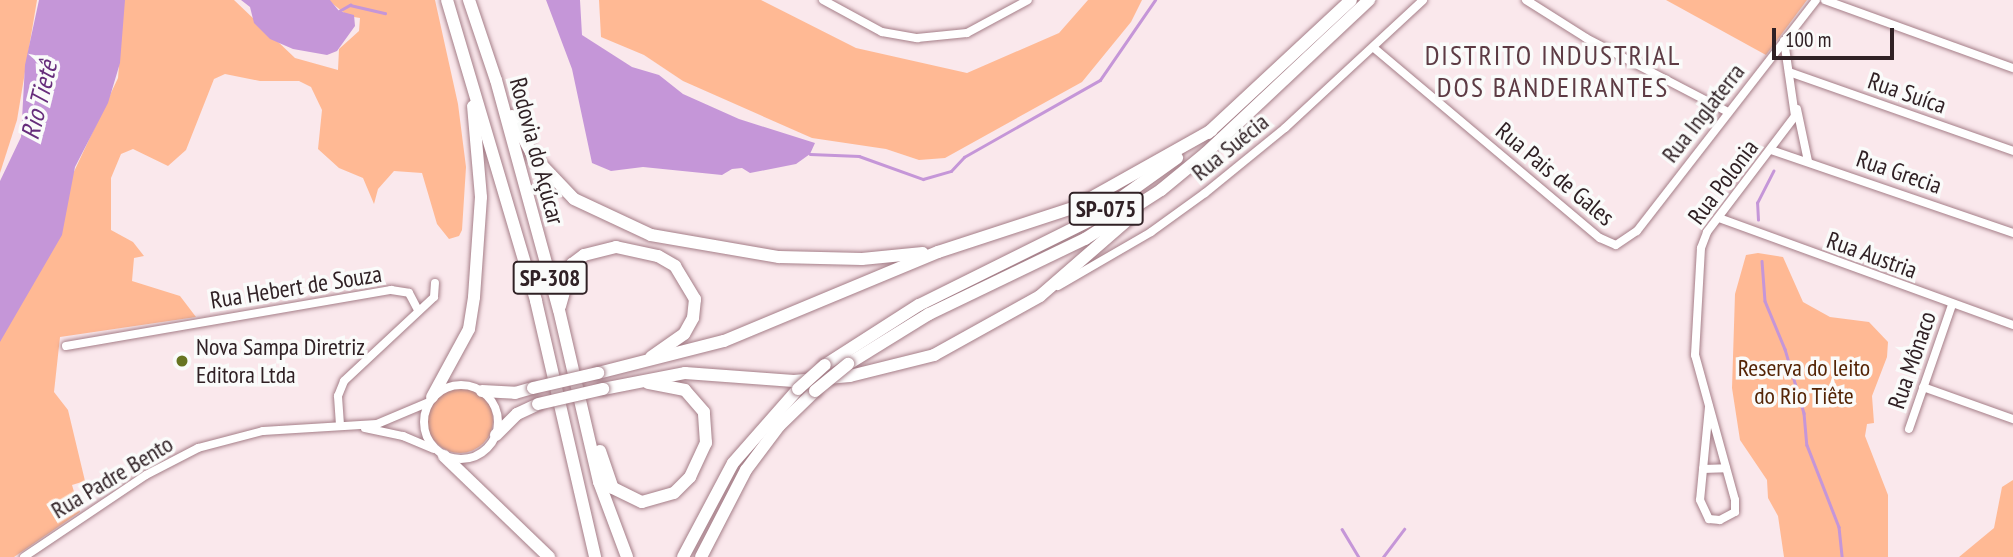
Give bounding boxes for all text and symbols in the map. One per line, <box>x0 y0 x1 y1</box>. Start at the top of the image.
scale bar <box>1775 14 1898 58</box>
text: 100 m <box>1785 26 1831 53</box>
district label: DISTRITO INDUSTRIAL DOS BANDEIRANTES <box>1427 38 1679 104</box>
water label: Rio Tietê <box>14 57 64 143</box>
street label: Rua Inglaterra <box>1656 58 1750 168</box>
street label: Rua Suíca <box>1864 66 1950 120</box>
street label: Rodovia do Açúcar <box>504 74 570 228</box>
street label: Rua Suécia <box>1186 107 1274 187</box>
street label: Rua Pais de Gales <box>1490 116 1620 232</box>
street label: Rua Polonia <box>1682 134 1764 230</box>
street label: Rua Grecia <box>1853 144 1945 200</box>
road number: SP-075 <box>1068 190 1144 229</box>
street label: Rua Austria <box>1823 225 1921 285</box>
road number: SP-308 <box>512 258 588 298</box>
street label: Rua Hebert de Souza <box>208 259 384 315</box>
street label: Rua Mônaco <box>1882 308 1942 412</box>
place label: Nova Sampa Diretriz Editora Ltda <box>196 333 365 389</box>
marker: Nova Sampa Diretriz Editora Ltda <box>174 353 190 369</box>
park label: Reserva do leito do Rio Tiête <box>1738 354 1870 410</box>
street label: Rua Padre Bento <box>46 429 178 525</box>

